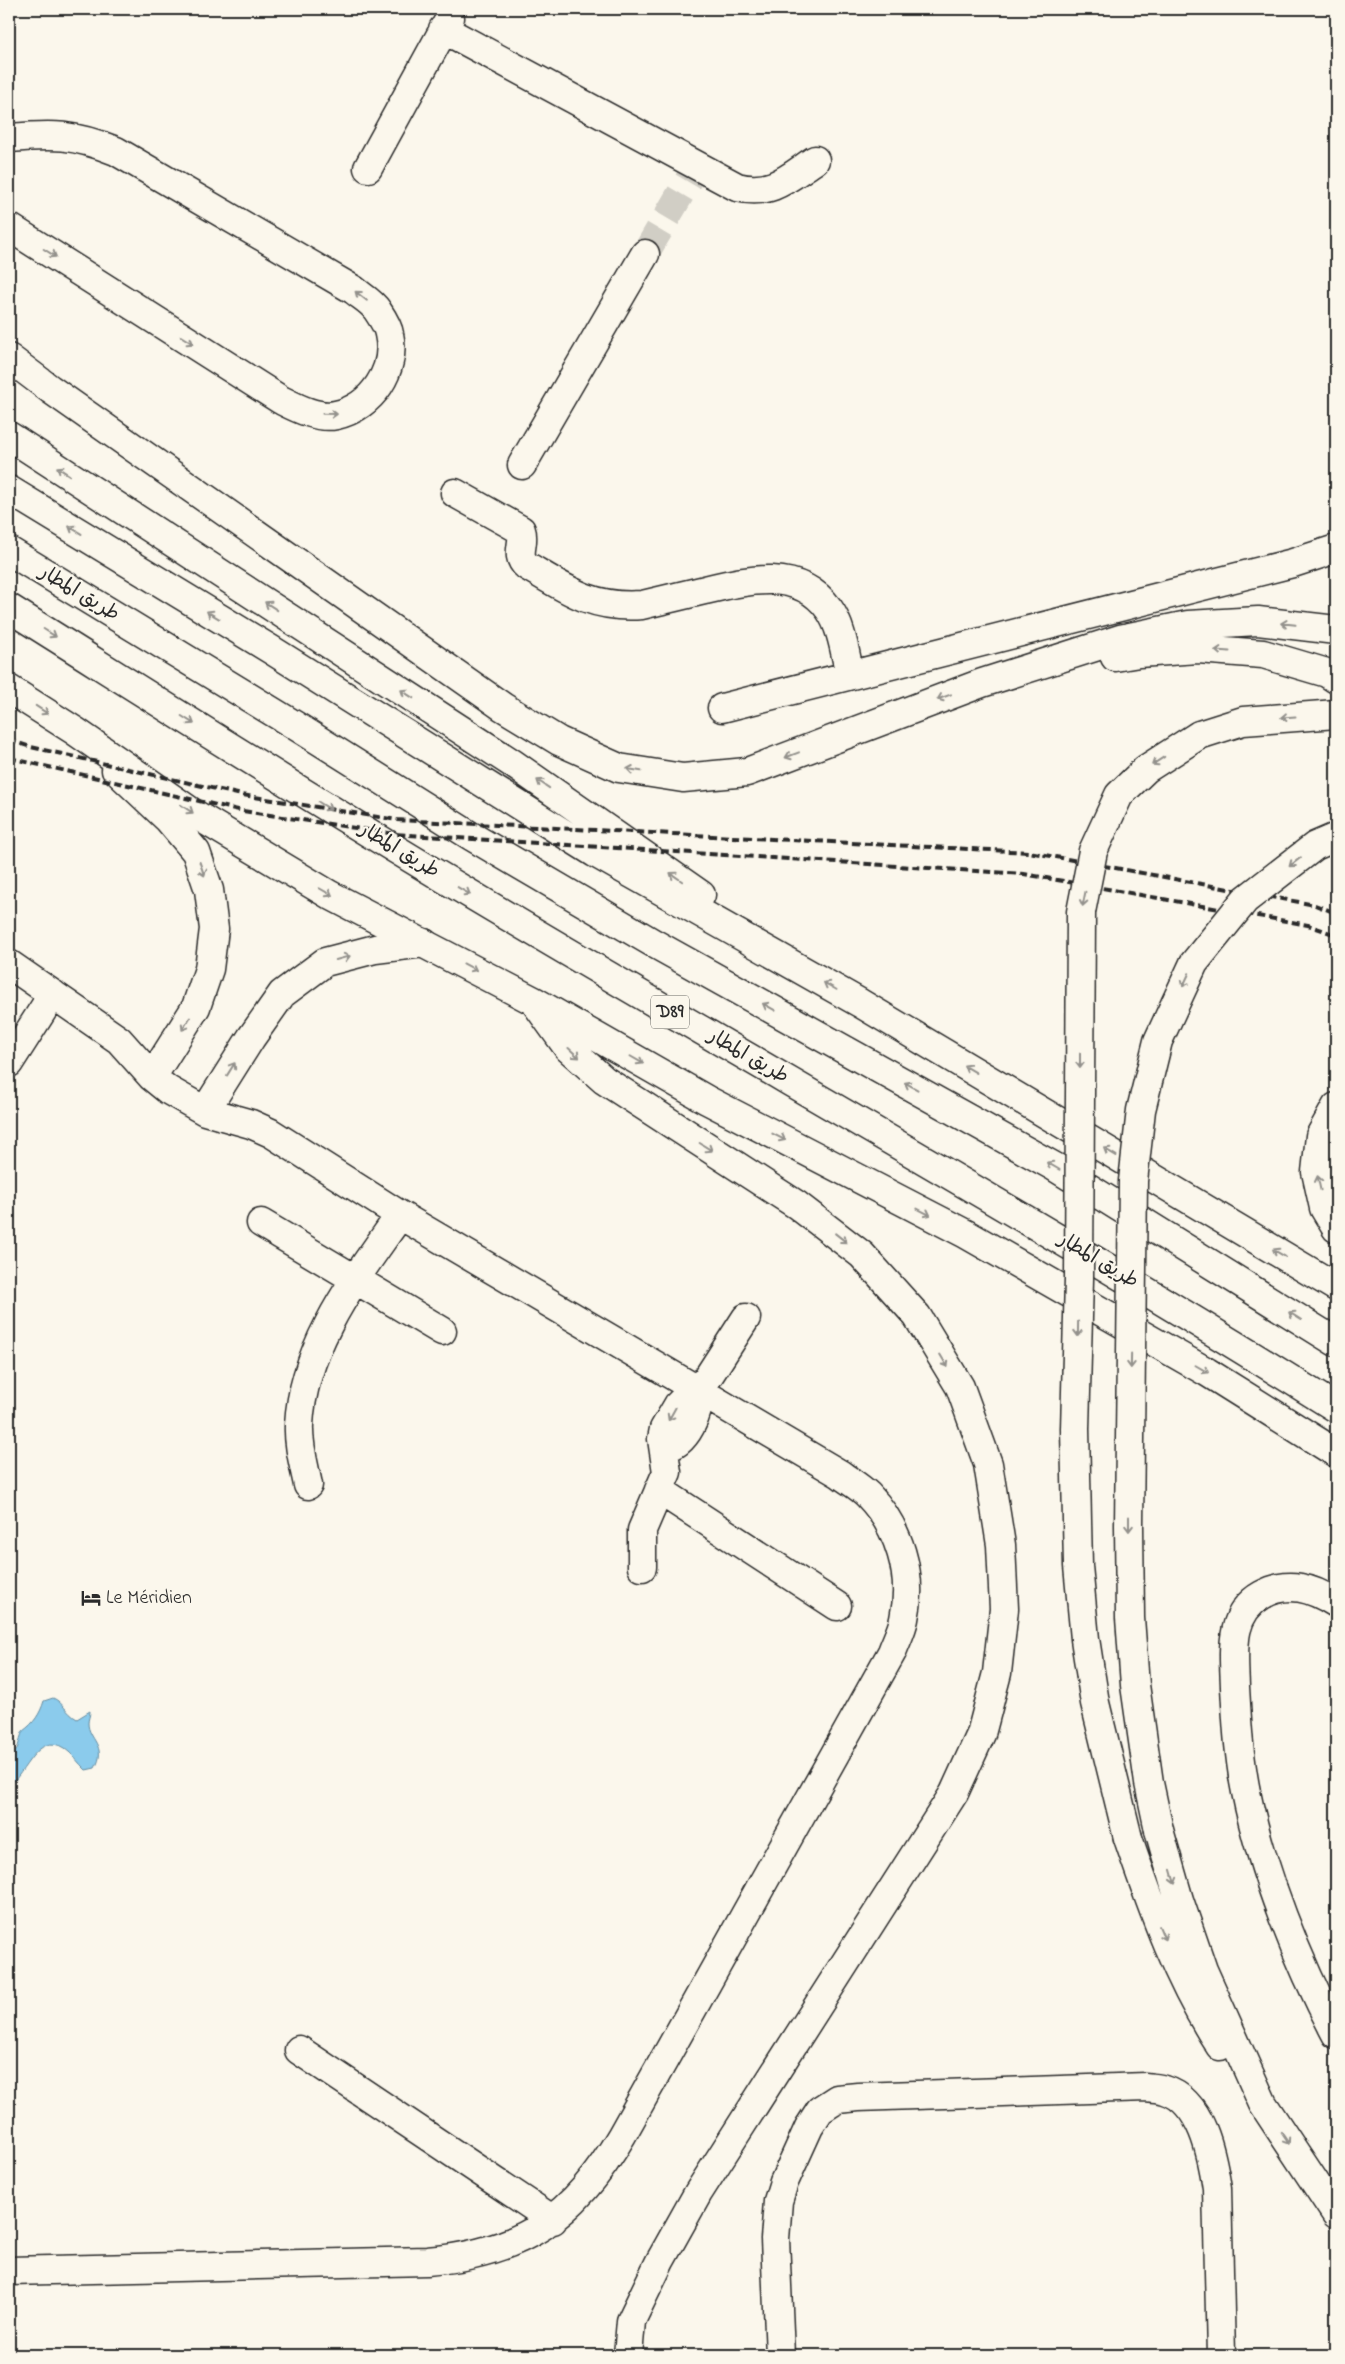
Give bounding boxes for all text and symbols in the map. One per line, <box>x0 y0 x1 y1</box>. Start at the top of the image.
one-way arrow <box>43 248 57 259</box>
one-way arrow <box>355 290 368 301</box>
one-way arrow <box>180 336 194 346</box>
one-way arrow <box>321 409 337 418</box>
one-way arrow <box>56 465 70 475</box>
one-way arrow <box>68 525 82 535</box>
street label: طريق المطار <box>32 558 125 629</box>
one-way arrow <box>264 600 278 611</box>
one-way arrow <box>207 609 221 619</box>
one-way arrow <box>1280 619 1296 629</box>
one-way arrow <box>43 629 57 639</box>
one-way arrow <box>1214 646 1230 655</box>
one-way arrow <box>400 689 414 700</box>
one-way arrow <box>937 693 952 702</box>
one-way arrow <box>34 706 48 716</box>
one-way arrow <box>1280 712 1296 722</box>
one-way arrow <box>180 715 194 725</box>
one-way arrow <box>785 751 800 760</box>
one-way arrow <box>1151 756 1165 766</box>
one-way arrow <box>626 765 642 775</box>
one-way arrow <box>536 779 550 789</box>
one-way arrow <box>318 801 332 811</box>
one-way arrow <box>180 804 194 814</box>
street label: طريق المطار <box>352 815 445 886</box>
one-way arrow <box>1289 856 1302 867</box>
one-way arrow <box>197 860 207 876</box>
one-way arrow <box>669 872 683 882</box>
one-way arrow <box>457 886 471 896</box>
one-way arrow <box>319 887 334 897</box>
one-way arrow <box>1078 891 1088 907</box>
one-way arrow <box>334 952 350 962</box>
one-way arrow <box>463 962 478 972</box>
one-way arrow <box>1181 972 1191 987</box>
one-way arrow <box>823 981 838 991</box>
road number: D89 <box>651 996 689 1028</box>
one-way arrow <box>762 1002 777 1012</box>
one-way arrow <box>180 1017 191 1031</box>
street label: طريق المطار <box>701 1021 794 1092</box>
one-way arrow <box>567 1047 580 1059</box>
one-way arrow <box>1075 1053 1085 1069</box>
one-way arrow <box>629 1055 643 1065</box>
one-way arrow <box>226 1062 236 1076</box>
one-way arrow <box>963 1063 977 1073</box>
one-way arrow <box>905 1081 919 1091</box>
one-way arrow <box>772 1132 787 1142</box>
one-way arrow <box>699 1142 713 1152</box>
one-way arrow <box>1103 1146 1117 1156</box>
one-way arrow <box>1045 1161 1060 1171</box>
one-way arrow <box>1313 1176 1323 1192</box>
one-way arrow <box>916 1207 931 1217</box>
street label: طريق المطار <box>1051 1225 1144 1296</box>
one-way arrow <box>834 1232 847 1243</box>
one-way arrow <box>1273 1247 1287 1257</box>
one-way arrow <box>1288 1311 1302 1322</box>
one-way arrow <box>1073 1321 1082 1337</box>
one-way arrow <box>1126 1353 1136 1369</box>
one-way arrow <box>940 1354 950 1368</box>
one-way arrow <box>1195 1365 1209 1375</box>
one-way arrow <box>667 1407 677 1422</box>
one-way arrow <box>1124 1516 1134 1532</box>
place label: Le Méridien <box>106 1584 192 1613</box>
hotel icon: Le Méridien <box>80 1587 102 1609</box>
one-way arrow <box>1168 1868 1178 1884</box>
one-way arrow <box>1158 1925 1168 1940</box>
one-way arrow <box>1280 2130 1290 2144</box>

